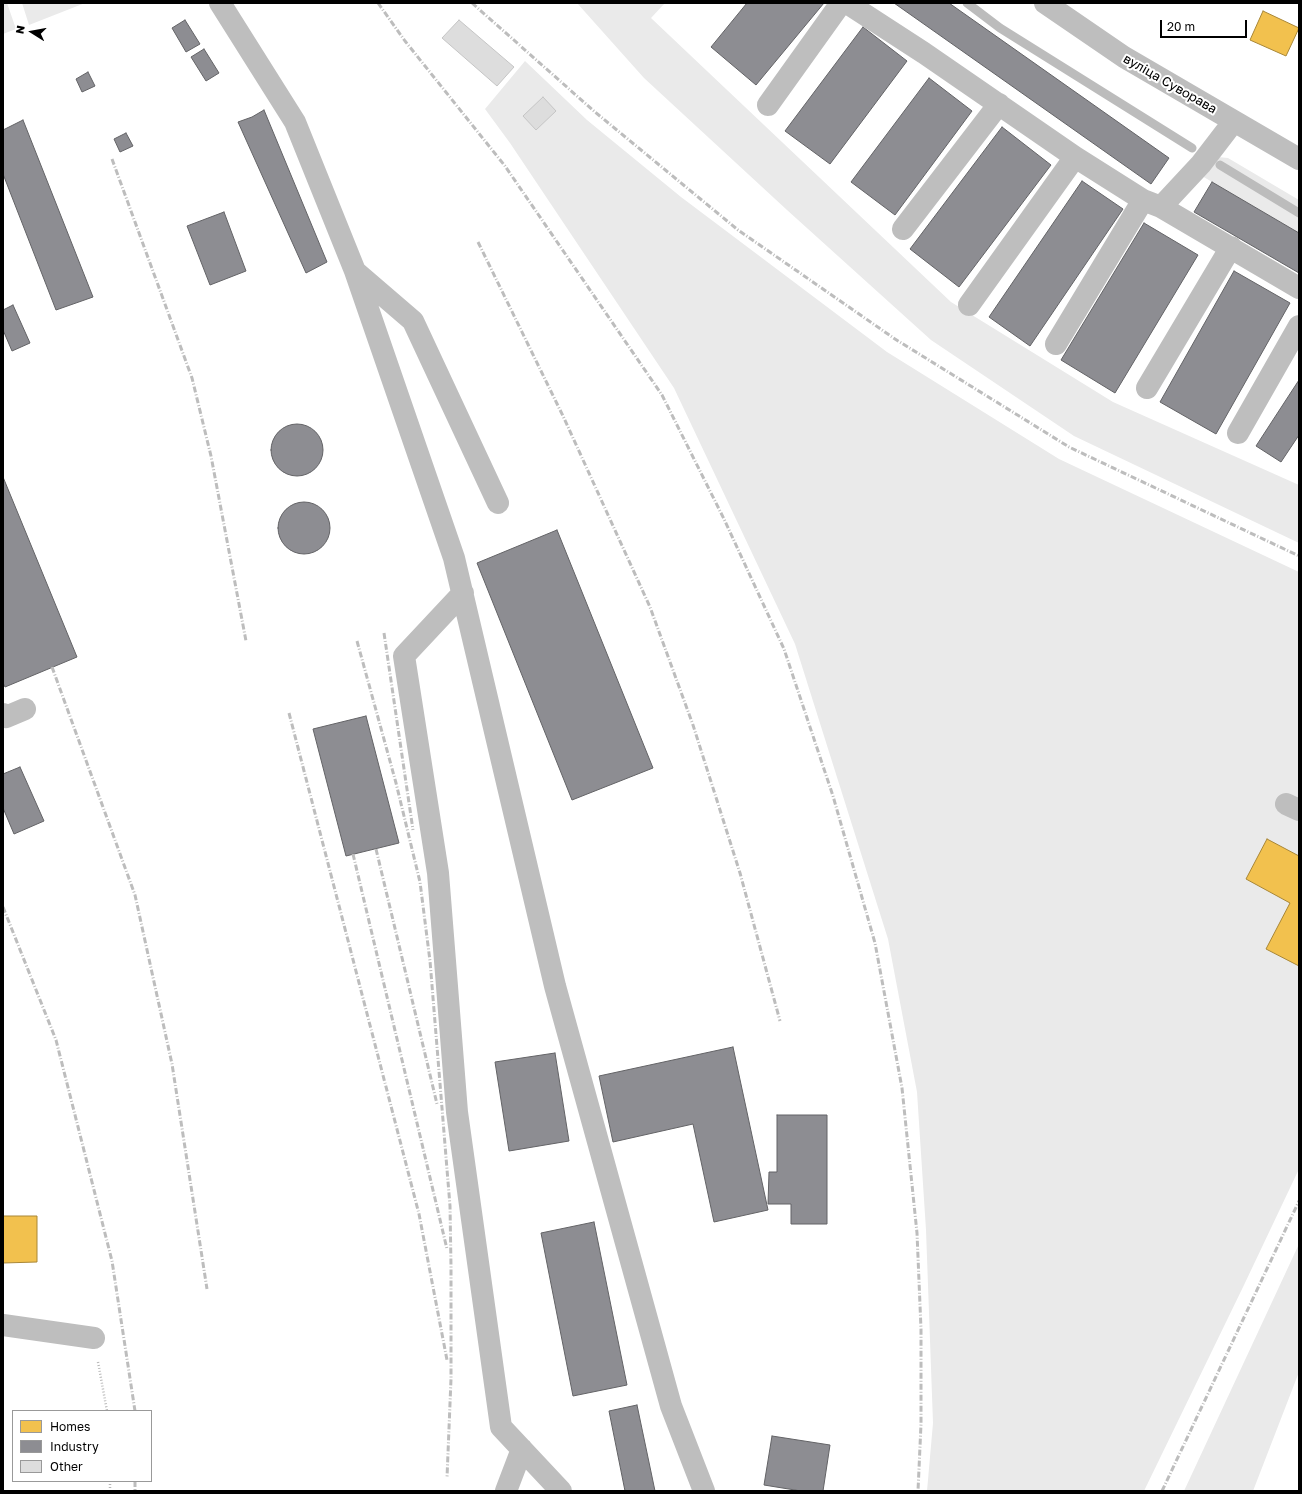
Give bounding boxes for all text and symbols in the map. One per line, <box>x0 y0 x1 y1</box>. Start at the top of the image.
north arrow <box>12 12 52 52</box>
scale bar <box>1162 12 1249 38</box>
text: 20 m <box>1167 19 1195 34</box>
text: N <box>13 24 27 35</box>
street label: вуліца Суворава <box>1121 51 1219 117</box>
legend <box>12 1410 152 1482</box>
text: Homes <box>50 1419 90 1434</box>
text: Industry <box>50 1439 99 1454</box>
text: Other <box>50 1459 83 1474</box>

